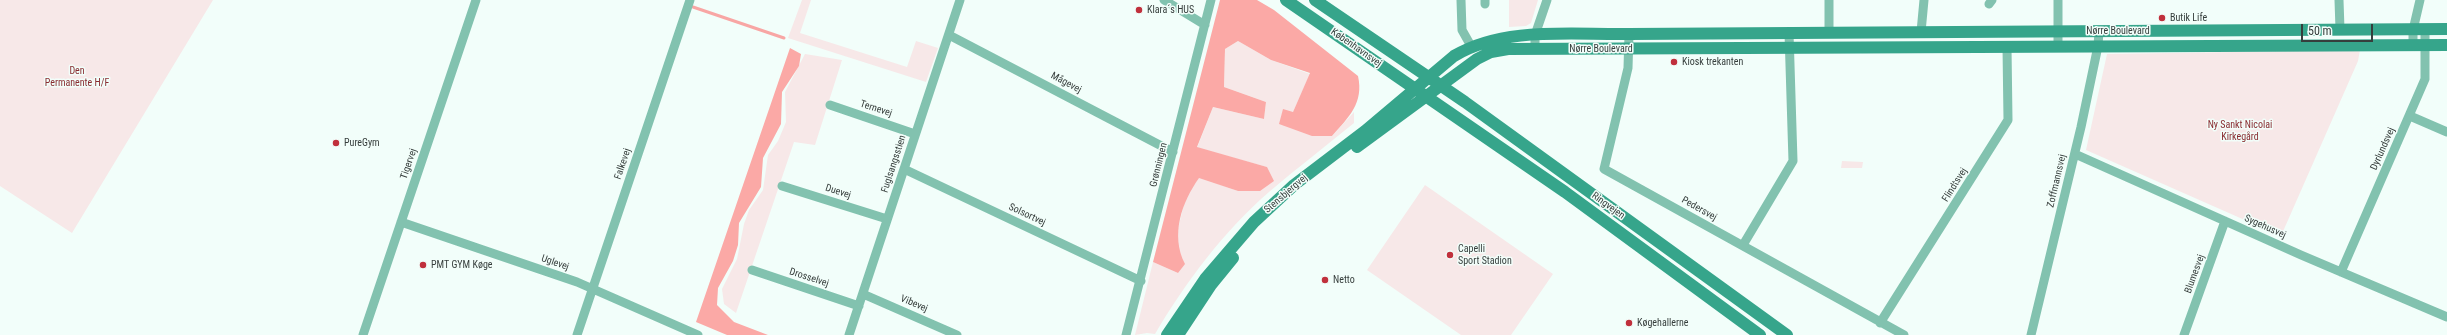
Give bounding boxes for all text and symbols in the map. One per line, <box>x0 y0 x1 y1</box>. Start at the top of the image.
place label: Klara´s HUS <box>1147 4 1194 16</box>
marker: Klara´s HUS <box>1134 5 1144 15</box>
place label: Butik Life <box>2170 12 2207 24</box>
marker: Butik Life <box>2157 13 2167 23</box>
scale bar <box>2303 16 2375 42</box>
text: 50 m <box>2308 24 2332 38</box>
street label: Nørre Boulevard <box>2086 25 2150 37</box>
street label: Københavnsvej <box>1328 26 1384 70</box>
street label: Nørre Boulevard <box>1569 43 1633 55</box>
place label: Kiosk trekanten <box>1682 56 1743 68</box>
marker: Kiosk trekanten <box>1669 57 1679 67</box>
park label: Den Permanente H/F <box>45 65 109 88</box>
street label: Mågevej <box>1049 70 1083 96</box>
street label: Ternevej <box>858 98 894 120</box>
park label: Ny Sankt Nicolai Kirkegård <box>2208 119 2272 142</box>
street label: Dyrlundsvej <box>2368 126 2398 172</box>
street label: Fuglsangsstien <box>879 134 909 194</box>
place label: PureGym <box>344 137 380 149</box>
marker: PureGym <box>331 138 341 148</box>
street label: Grønningen <box>1148 142 1170 188</box>
street label: Tigervej <box>398 147 420 181</box>
street label: Falkevej <box>612 147 634 181</box>
street label: Zoffmannsvej <box>2045 153 2069 209</box>
street label: Flindtsvej <box>1940 166 1970 204</box>
street label: Stensbjergvej <box>1262 172 1310 216</box>
street label: Duevej <box>824 182 852 202</box>
street label: Ringvejen <box>1589 190 1627 222</box>
street label: Pedersvej <box>1679 194 1719 224</box>
street label: Solsortvej <box>1007 201 1047 229</box>
street label: Sygehusvej <box>2242 213 2288 241</box>
place label: Capelli Sport Stadion <box>1458 243 1512 266</box>
marker: Capelli Sport Stadion <box>1445 250 1455 260</box>
street label: Uglevej <box>540 253 570 273</box>
street label: Blumesvej <box>2182 253 2208 295</box>
place label: PMT GYM Køge <box>431 259 493 271</box>
marker: PMT GYM Køge <box>418 260 428 270</box>
street label: Drosselvej <box>788 266 830 290</box>
place label: Netto <box>1333 274 1355 286</box>
marker: Netto <box>1320 275 1330 285</box>
street label: Vibevej <box>898 293 930 315</box>
place label: Køgehallerne <box>1637 317 1689 329</box>
marker: Køgehallerne <box>1624 318 1634 328</box>

